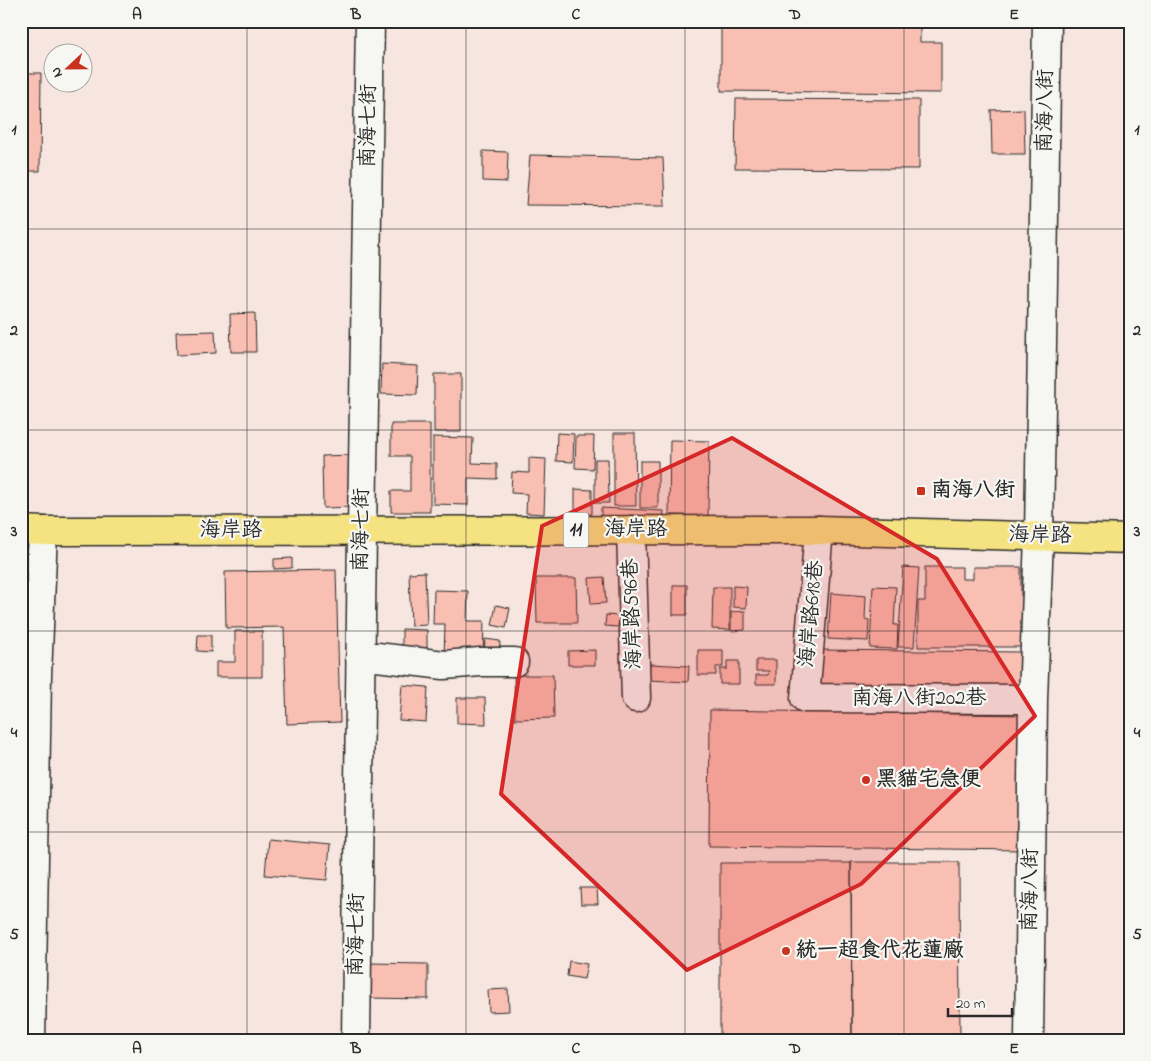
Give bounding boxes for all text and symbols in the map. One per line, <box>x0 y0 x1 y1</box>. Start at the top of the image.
text: A <box>132 3 142 27</box>
text: B <box>350 3 362 27</box>
text: C <box>572 3 581 27</box>
text: D <box>788 3 801 27</box>
text: E <box>1009 3 1019 27</box>
north arrow <box>42 42 92 92</box>
text: N <box>46 64 69 81</box>
street label: 南海八街 <box>1030 69 1062 153</box>
street label: 南海七街 <box>353 84 385 168</box>
text: 1 <box>11 118 17 142</box>
text: 1 <box>1134 118 1140 142</box>
text: 2 <box>9 319 18 343</box>
text: 2 <box>1132 319 1141 343</box>
place label: 南海八街 <box>931 476 1015 506</box>
marker: 南海八街 <box>915 485 927 497</box>
street label: 南海七街 <box>346 488 378 572</box>
road number: 11 <box>564 512 588 548</box>
street label: 海岸路 <box>605 515 668 545</box>
street label: 海岸路 <box>200 516 263 546</box>
text: 3 <box>10 520 18 544</box>
street label: 海岸路 <box>1008 520 1072 552</box>
text: 3 <box>1133 520 1141 544</box>
street label: 海岸路596巷 <box>616 558 650 670</box>
street label: 海岸路618巷 <box>792 559 832 669</box>
street label: 南海八街202巷 <box>852 684 986 714</box>
text: 4 <box>10 721 18 745</box>
text: 4 <box>1133 721 1141 745</box>
place label: 黑貓宅急便 <box>876 765 981 795</box>
marker: 黑貓宅急便 <box>860 774 872 786</box>
street label: 南海八街 <box>1015 848 1047 932</box>
street label: 南海七街 <box>341 893 373 977</box>
text: 5 <box>9 923 19 947</box>
text: 5 <box>1132 923 1142 947</box>
place label: 統一超食代花蓮廠 <box>796 936 964 966</box>
marker: 統一超食代花蓮廠 <box>780 945 792 957</box>
scale bar <box>948 986 1012 1018</box>
text: 20 m <box>956 993 986 1015</box>
text: A <box>132 1037 142 1061</box>
text: B <box>350 1037 362 1061</box>
text: C <box>572 1037 581 1061</box>
text: D <box>788 1037 801 1061</box>
text: E <box>1009 1037 1019 1061</box>

